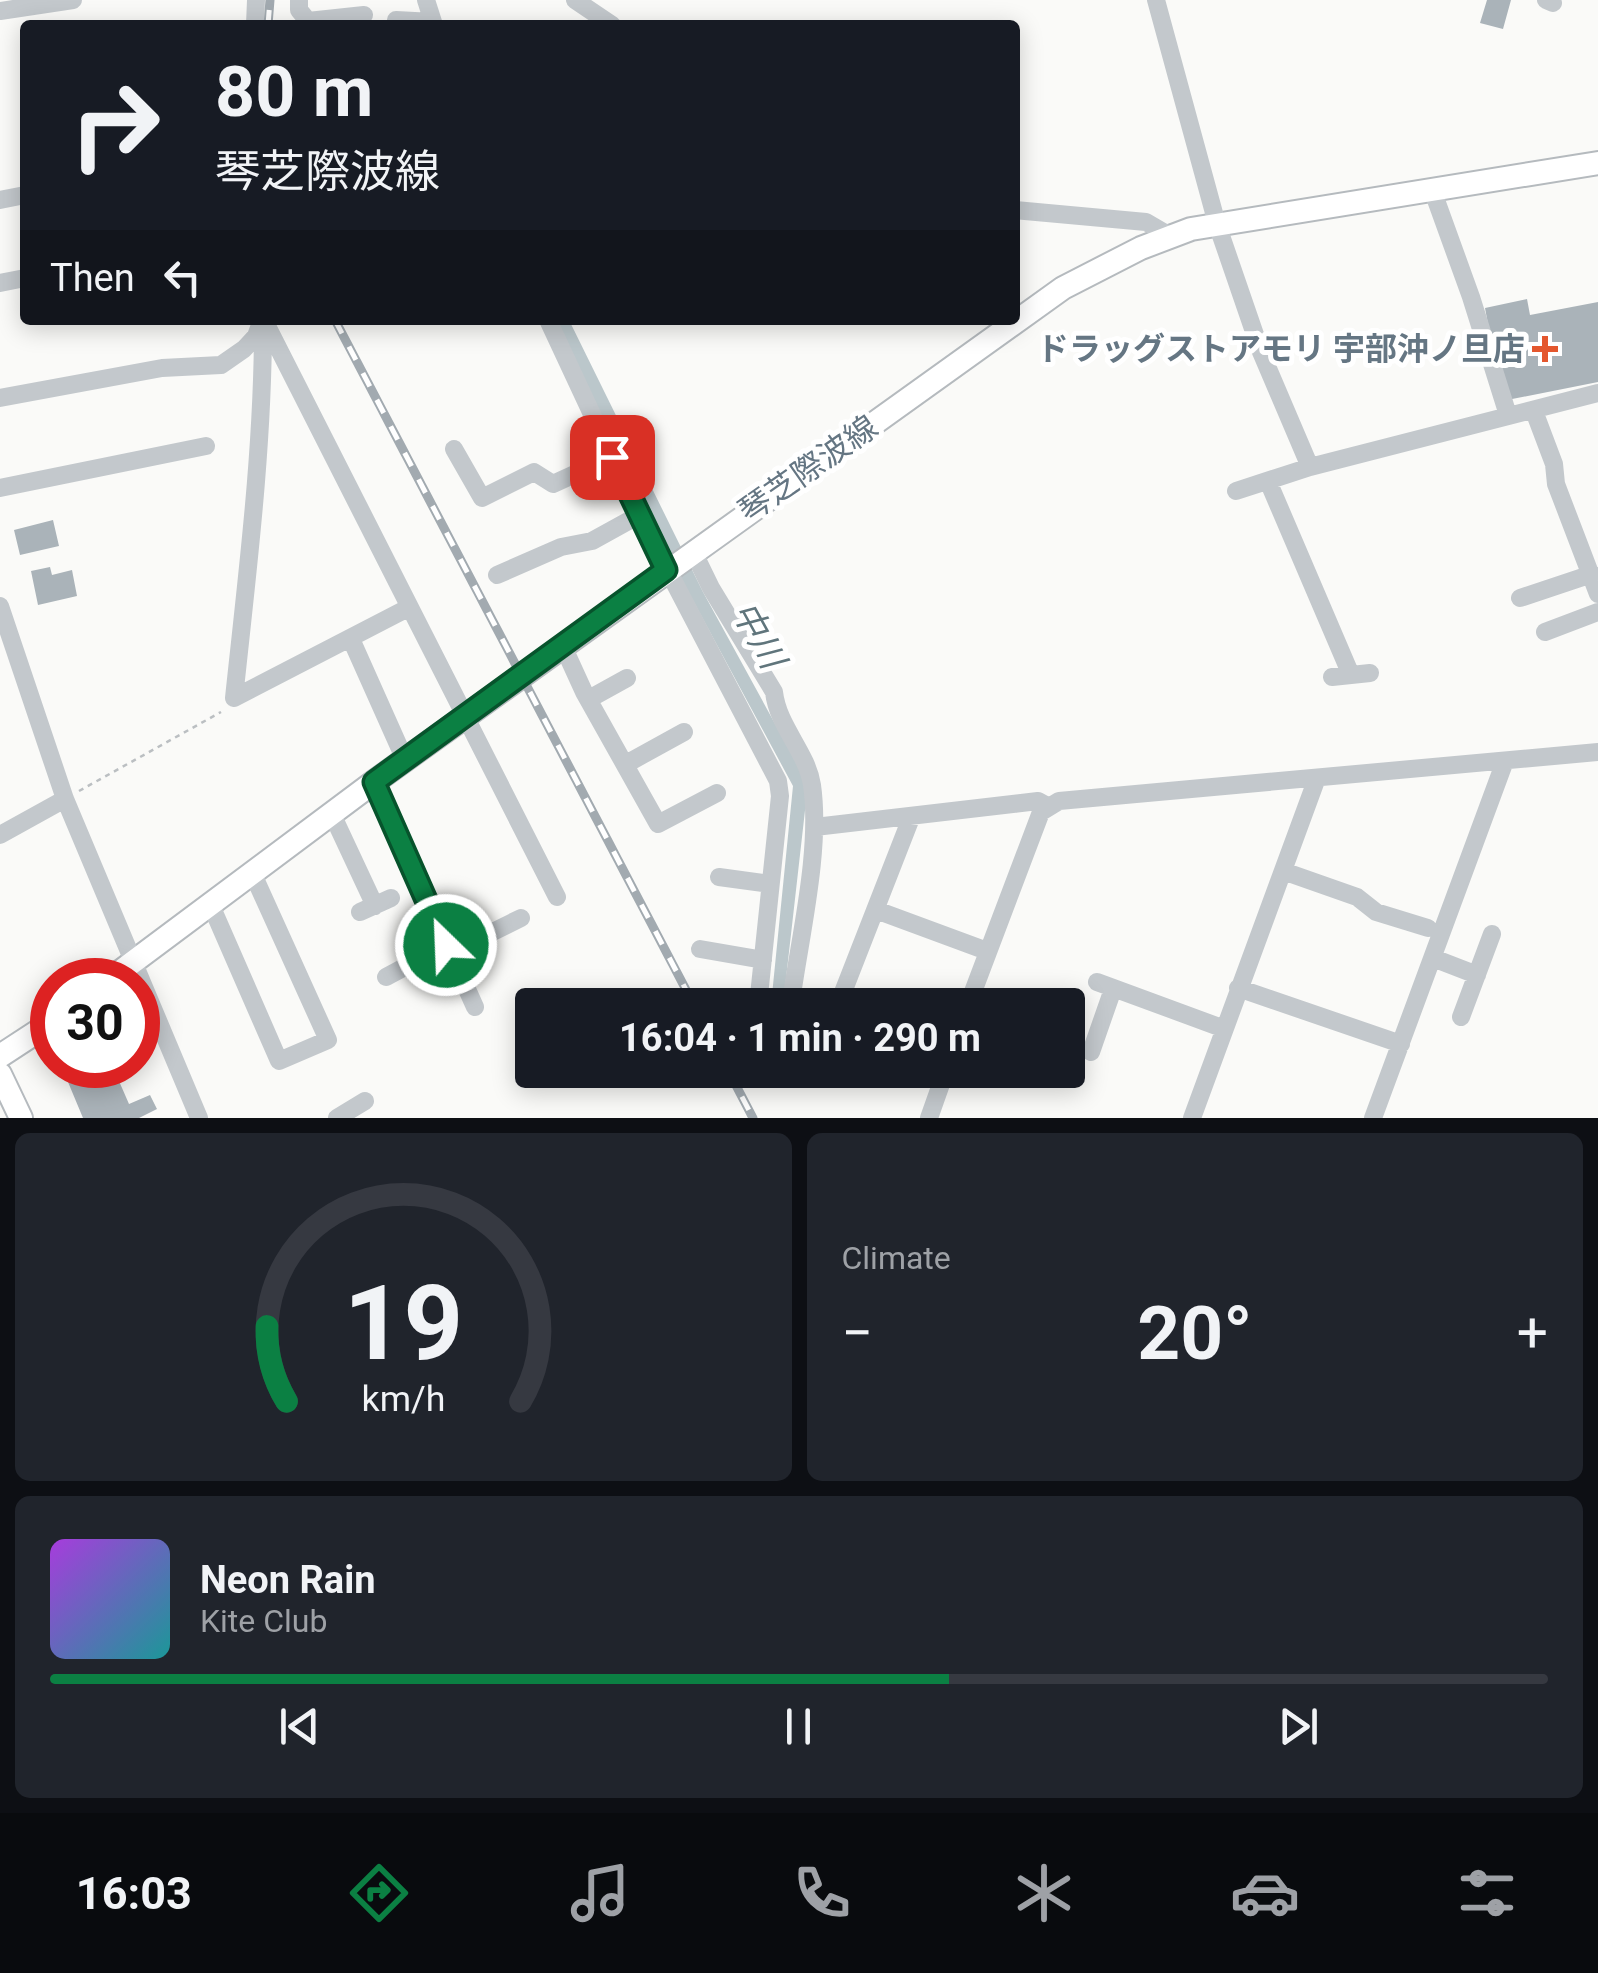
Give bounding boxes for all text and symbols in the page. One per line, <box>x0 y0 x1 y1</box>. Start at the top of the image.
text: 80 m <box>215 51 373 133</box>
icon: right <box>50 60 180 190</box>
text: 琴芝際波線 <box>215 145 440 198</box>
icon: left <box>155 250 210 305</box>
text: Then <box>50 256 135 300</box>
place label: ドラッグストアモリ 宇部沖ノ旦店 <box>1037 330 1525 368</box>
marker: ドラッグストアモリ 宇部沖ノ旦店 <box>1534 338 1556 360</box>
street label: 琴芝際波線 <box>732 408 884 530</box>
pin <box>570 415 655 500</box>
icon: arrive <box>585 430 640 485</box>
water label: 中川 <box>723 594 795 679</box>
position arrow <box>394 893 498 997</box>
speed limit sign: 30 <box>30 958 160 1088</box>
text: 16:04 · 1 min · 290 m <box>619 1016 981 1060</box>
text: Climate <box>842 1239 951 1277</box>
text: 19 <box>344 1263 463 1384</box>
text: 20° <box>1137 1289 1253 1377</box>
text: − <box>842 1301 873 1365</box>
text: + <box>1517 1301 1548 1365</box>
text: km/h <box>361 1378 445 1420</box>
text: Neon Rain <box>200 1558 376 1602</box>
text: Kite Club <box>200 1602 327 1640</box>
icon: previous <box>272 1699 327 1754</box>
icon: pause <box>771 1699 826 1754</box>
icon: next <box>1271 1699 1326 1754</box>
icon: directions <box>344 1858 414 1928</box>
icon: music <box>565 1858 635 1928</box>
icon: phone <box>787 1858 857 1928</box>
icon: climate <box>1009 1858 1079 1928</box>
icon: car <box>1230 1858 1300 1928</box>
icon: filters <box>1452 1858 1522 1928</box>
text: 16:03 <box>76 1867 192 1920</box>

